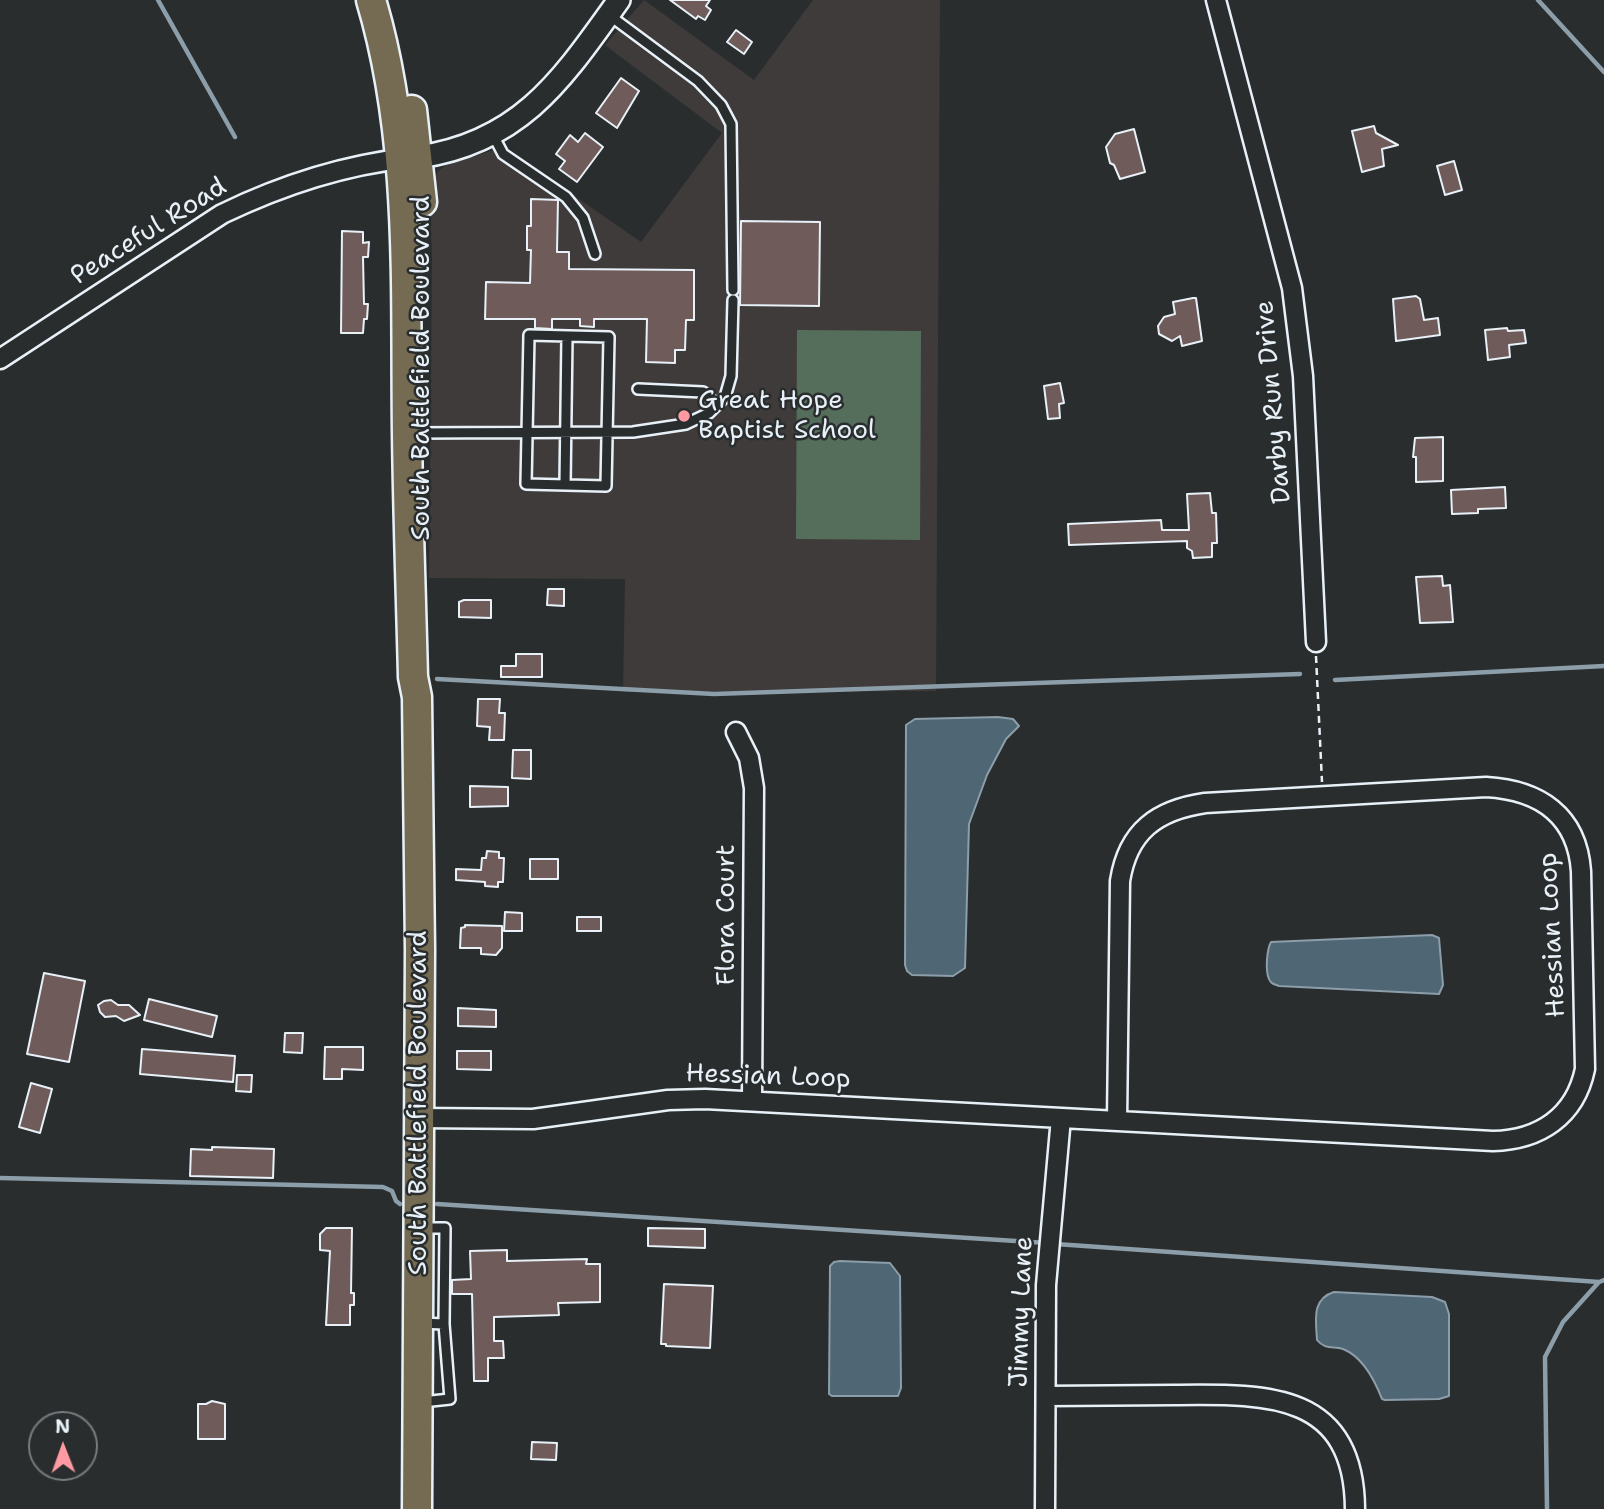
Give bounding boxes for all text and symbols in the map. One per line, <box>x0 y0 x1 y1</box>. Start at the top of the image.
street label: Peaceful Road <box>65 172 233 292</box>
street label: South Battlefield Boulevard <box>406 196 438 540</box>
street label: Darby Run Drive <box>1250 299 1298 505</box>
place label: Great Hope Baptist School <box>698 385 876 446</box>
marker: Great Hope Baptist School <box>676 408 692 424</box>
street label: Flora Court <box>711 844 743 986</box>
street label: Hessian Loop <box>1533 852 1573 1018</box>
street label: South Battlefield Boulevard <box>403 931 435 1275</box>
street label: Hessian Loop <box>685 1059 851 1095</box>
street label: Jimmy Lane <box>1004 1236 1040 1388</box>
north arrow <box>28 1411 98 1481</box>
text: N <box>55 1414 70 1439</box>

